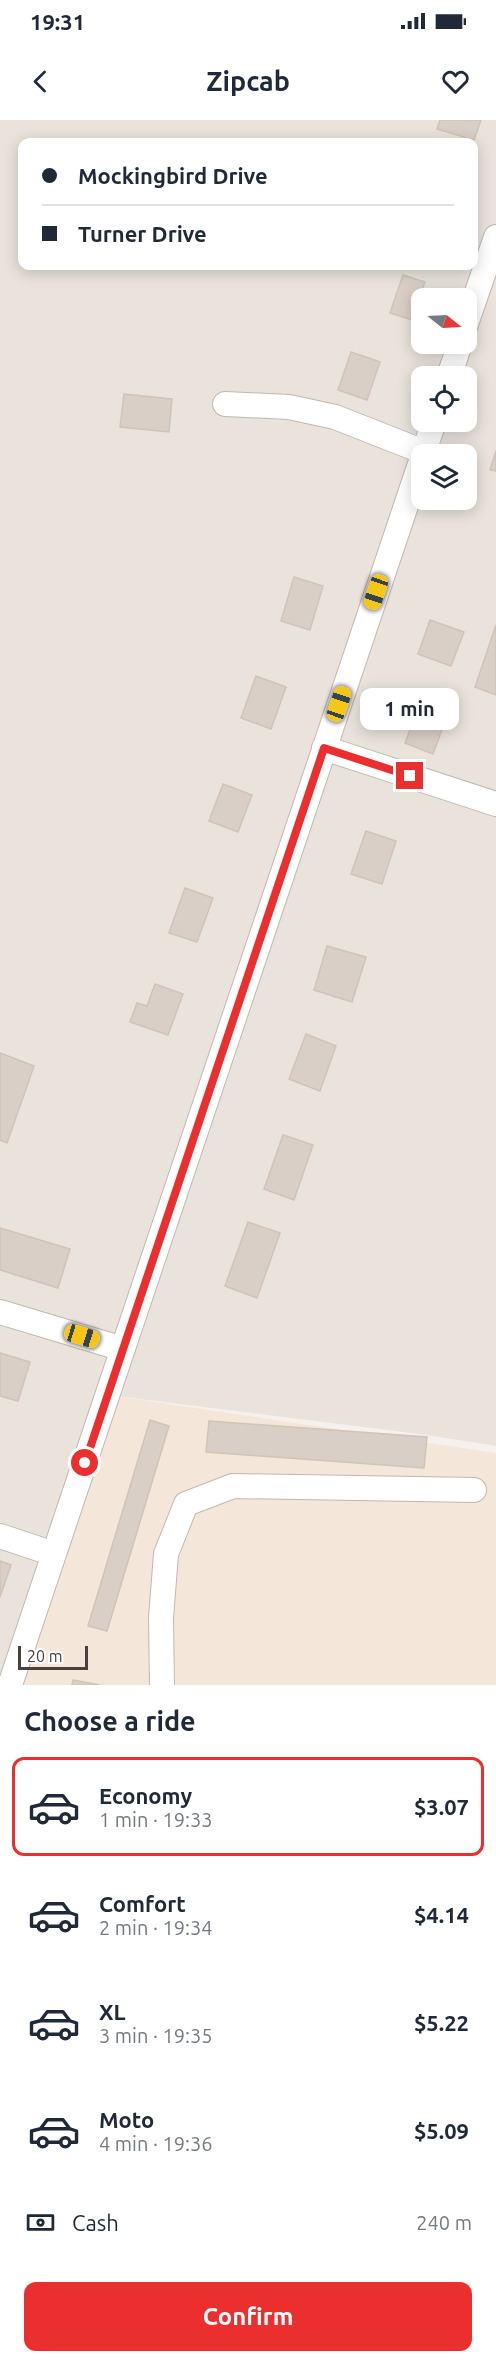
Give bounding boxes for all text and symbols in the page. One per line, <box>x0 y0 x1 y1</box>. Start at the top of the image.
text: 19:31 <box>30 9 85 34</box>
icon: back <box>24 65 57 98</box>
icon: heart <box>439 65 472 98</box>
text: Zipcab <box>206 66 290 96</box>
text: Mockingbird Drive <box>78 163 268 188</box>
text: Turner Drive <box>78 221 207 246</box>
north arrow <box>411 288 477 354</box>
map controls <box>411 288 477 510</box>
button: locate <box>411 366 477 432</box>
button: layers <box>411 444 477 510</box>
car <box>362 572 390 612</box>
car <box>325 684 353 724</box>
callout: 1 min <box>360 689 460 731</box>
text: 1 min <box>384 697 435 720</box>
route end <box>396 762 423 789</box>
car <box>62 1322 102 1350</box>
route start <box>71 1449 98 1476</box>
scale bar <box>18 1643 88 1670</box>
text: 20 m <box>27 1647 63 1665</box>
text: Choose a ride <box>24 1706 196 1736</box>
icon: car <box>27 1780 81 1834</box>
text: Economy <box>99 1783 192 1808</box>
text: $3.07 <box>414 1794 469 1819</box>
text: 1 min · 19:33 <box>99 1808 213 1831</box>
icon: car <box>27 1888 81 1942</box>
text: Comfort <box>99 1891 186 1916</box>
text: $4.14 <box>414 1902 469 1927</box>
text: 2 min · 19:34 <box>99 1916 213 1939</box>
icon: car <box>27 1996 81 2050</box>
text: XL <box>99 1999 126 2024</box>
text: $5.22 <box>414 2010 469 2035</box>
text: 3 min · 19:35 <box>99 2024 213 2047</box>
icon: car <box>27 2104 81 2158</box>
text: Moto <box>99 2107 154 2132</box>
text: $5.09 <box>414 2118 469 2143</box>
text: 4 min · 19:36 <box>99 2132 213 2155</box>
icon: cash <box>24 2206 57 2239</box>
text: Cash <box>72 2210 119 2235</box>
text: 240 m <box>416 2211 472 2234</box>
button: Confirm <box>24 2282 472 2351</box>

